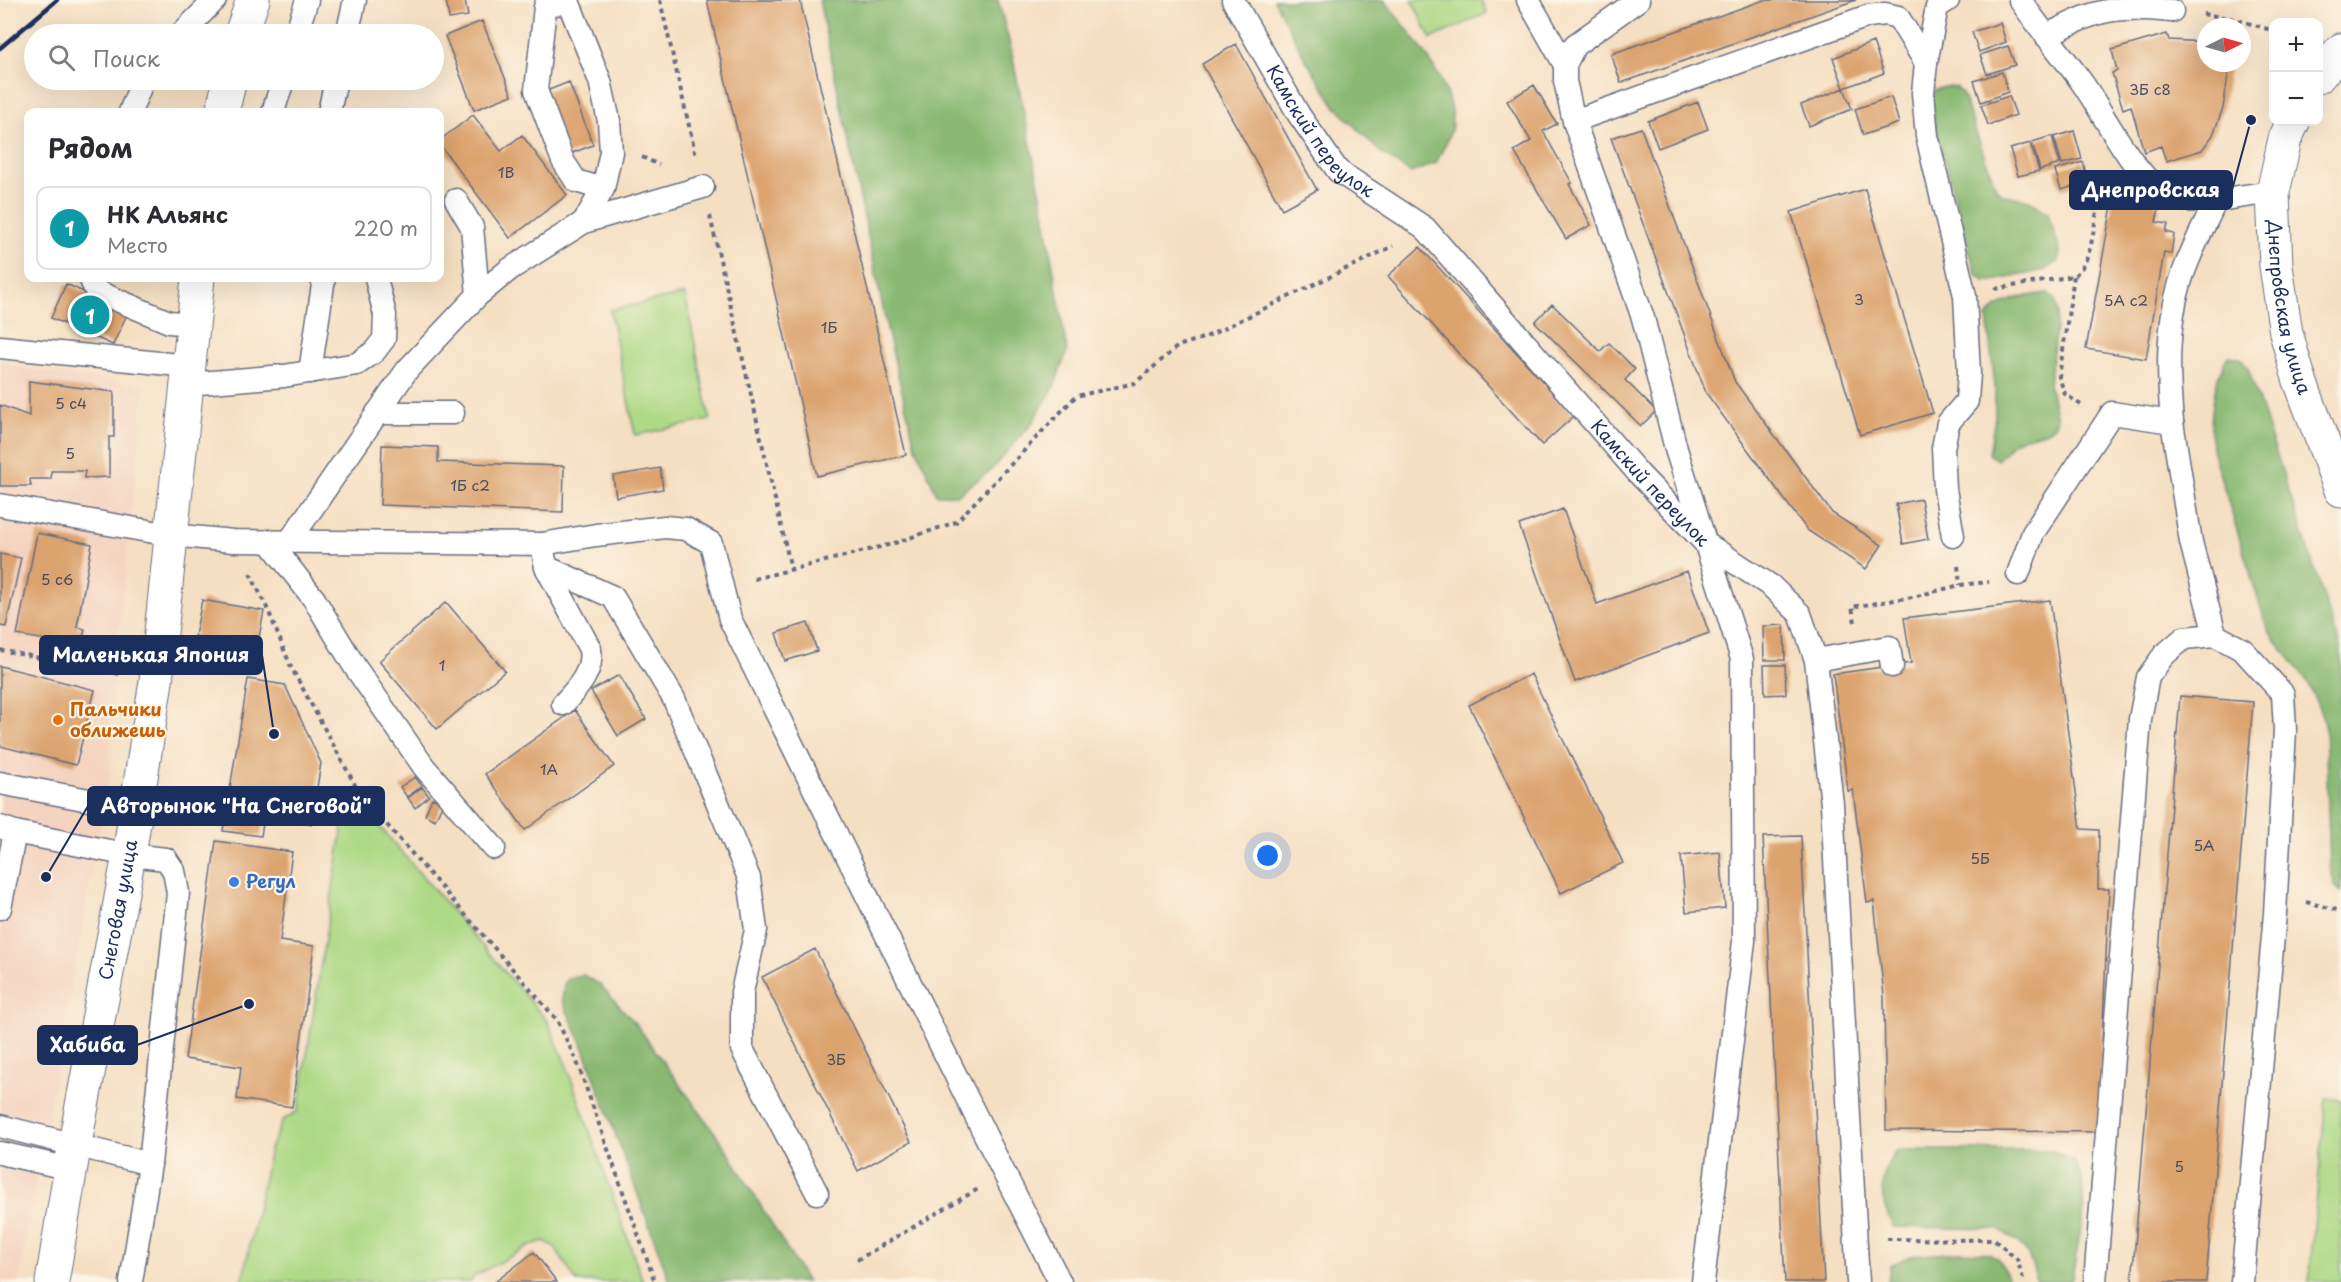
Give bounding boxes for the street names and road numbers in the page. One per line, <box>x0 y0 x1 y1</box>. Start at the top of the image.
street label: Камский переулок <box>1261 59 1380 203</box>
street label: Днепровская улица <box>2262 219 2319 398</box>
street label: Камский переулок <box>1585 413 1717 552</box>
street label: Снеговая улица <box>91 837 143 982</box>

